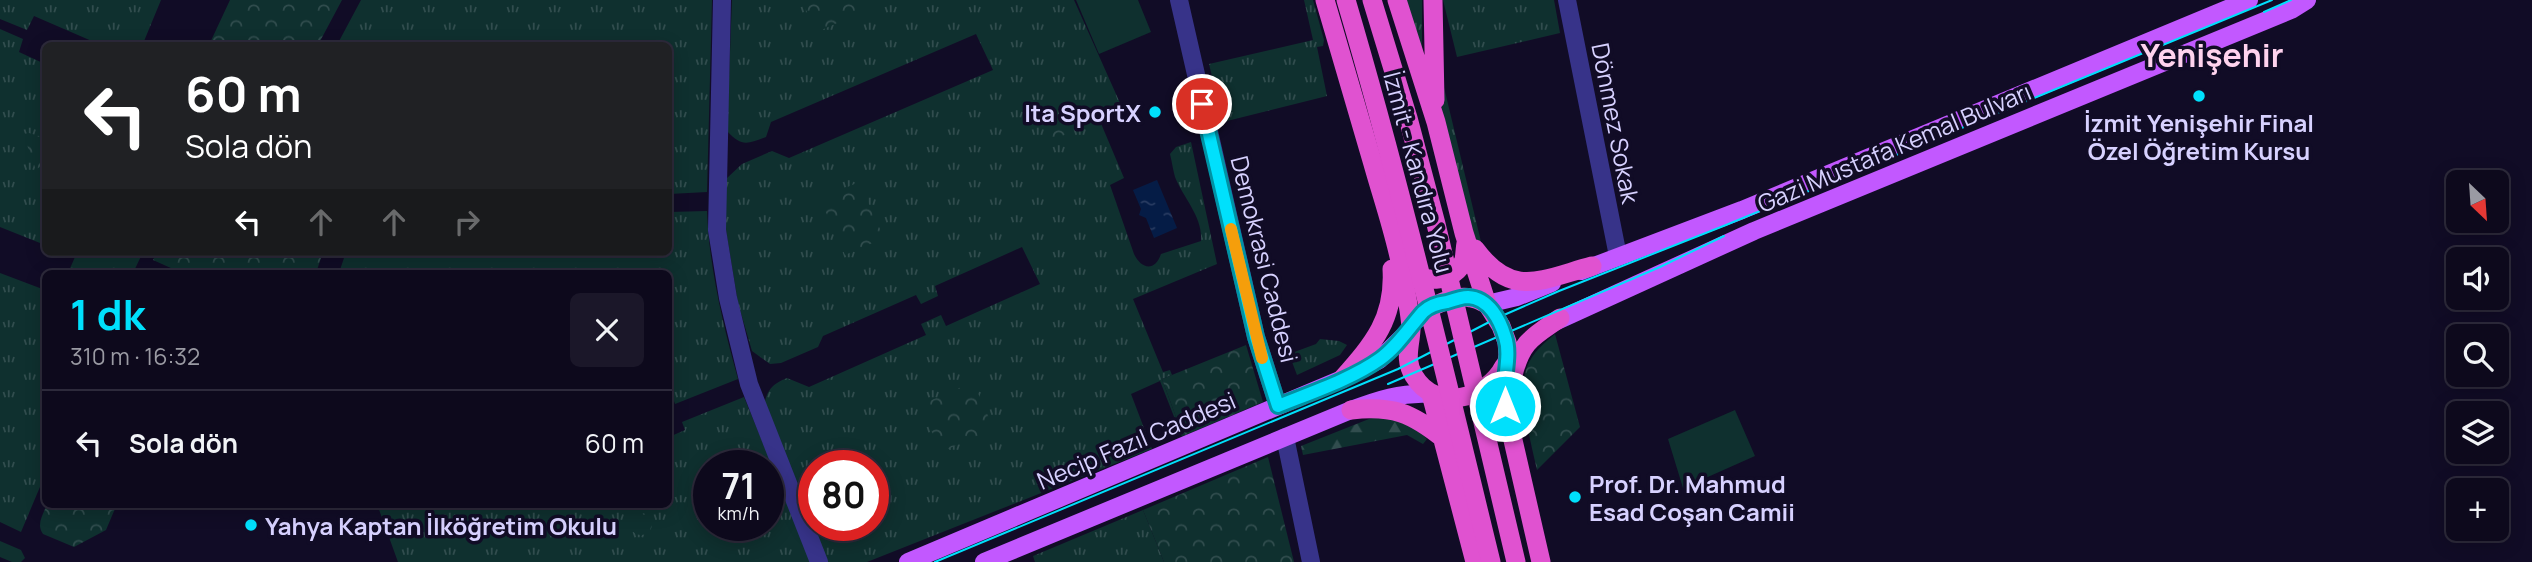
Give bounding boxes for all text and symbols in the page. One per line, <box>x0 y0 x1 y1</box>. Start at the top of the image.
district label: Yenişehir <box>2140 33 2284 77</box>
street label: Dönmez Sokak <box>1584 40 1648 207</box>
text: 60 m <box>185 60 302 127</box>
street label: İzmit - Kandıra Yolu <box>1376 68 1462 276</box>
icon: left <box>70 70 161 161</box>
pin <box>1172 74 1232 134</box>
street label: Gazi Mustafa Kemal Bulvarı <box>1752 74 2036 220</box>
icon: arrive <box>1183 85 1221 123</box>
marker: İzmit Yenişehir Final Özel Öğretim Kursu <box>2191 88 2207 104</box>
place label: Ita SportX <box>1024 96 1141 129</box>
marker: Ita SportX <box>1147 104 1163 120</box>
place label: İzmit Yenişehir Final Özel Öğretim Kursu <box>2084 106 2314 167</box>
text: Sola dön <box>185 124 312 168</box>
street label: Demokrasi Caddesi <box>1223 152 1307 366</box>
north arrow <box>2446 170 2510 233</box>
map controls <box>2446 170 2509 541</box>
icon: left <box>229 203 267 241</box>
icon: ahead <box>302 203 340 241</box>
icon: ahead <box>375 203 413 241</box>
icon: right <box>448 203 486 241</box>
button: sound <box>2446 247 2509 310</box>
text: 1 dk <box>70 285 145 343</box>
button: close <box>570 293 644 367</box>
button: search <box>2446 324 2509 387</box>
text: 310 m · 16:32 <box>70 340 200 372</box>
position arrow <box>1468 369 1542 443</box>
street label: Necip Fazıl Caddesi <box>1032 383 1240 497</box>
button: layers <box>2446 401 2509 464</box>
icon: left <box>70 424 108 462</box>
text: Sola dön <box>129 425 238 461</box>
text: 60 m <box>585 425 644 461</box>
speed limit sign: 80 <box>798 450 889 541</box>
text: 71 <box>721 462 756 510</box>
place label: Prof. Dr. Mahmud Esad Coşan Camii <box>1589 467 1795 528</box>
button: + <box>2446 478 2509 541</box>
marker: Prof. Dr. Mahmud Esad Coşan Camii <box>1567 489 1583 505</box>
text: km/h <box>718 501 759 525</box>
place label: Yahya Kaptan İlköğretim Okulu <box>265 509 617 542</box>
marker: Yahya Kaptan İlköğretim Okulu <box>243 517 259 533</box>

